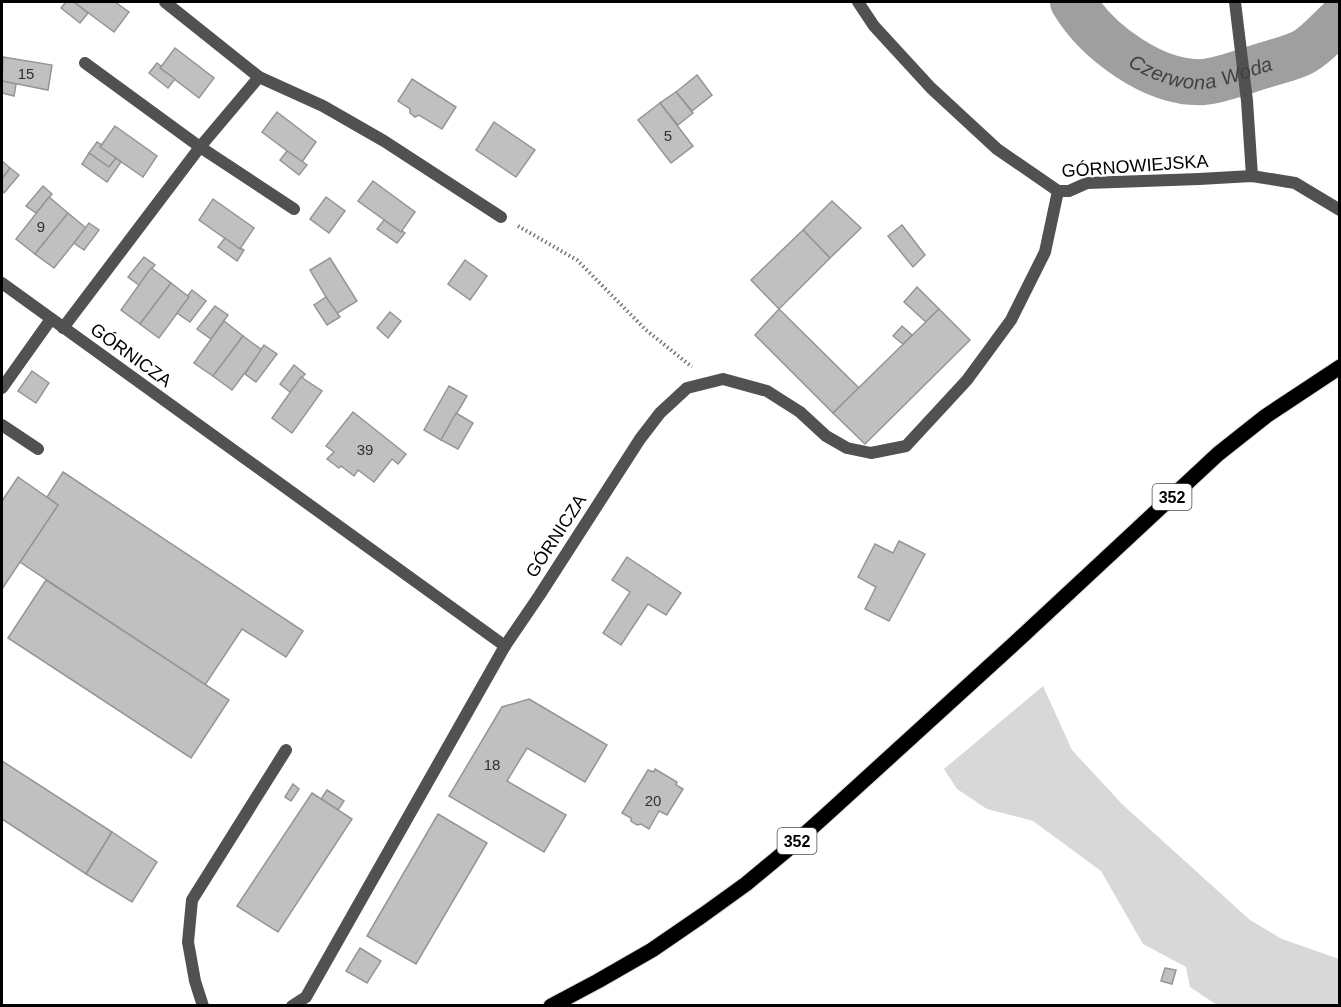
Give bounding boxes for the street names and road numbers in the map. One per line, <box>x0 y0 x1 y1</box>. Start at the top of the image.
street label: GÓRNOWIEJSKA <box>1061 150 1209 181</box>
street label: GÓRNICZA <box>87 318 176 391</box>
road number: 352 <box>1152 484 1192 510</box>
street label: GÓRNICZA <box>521 490 590 581</box>
road number: 352 <box>778 828 816 854</box>

